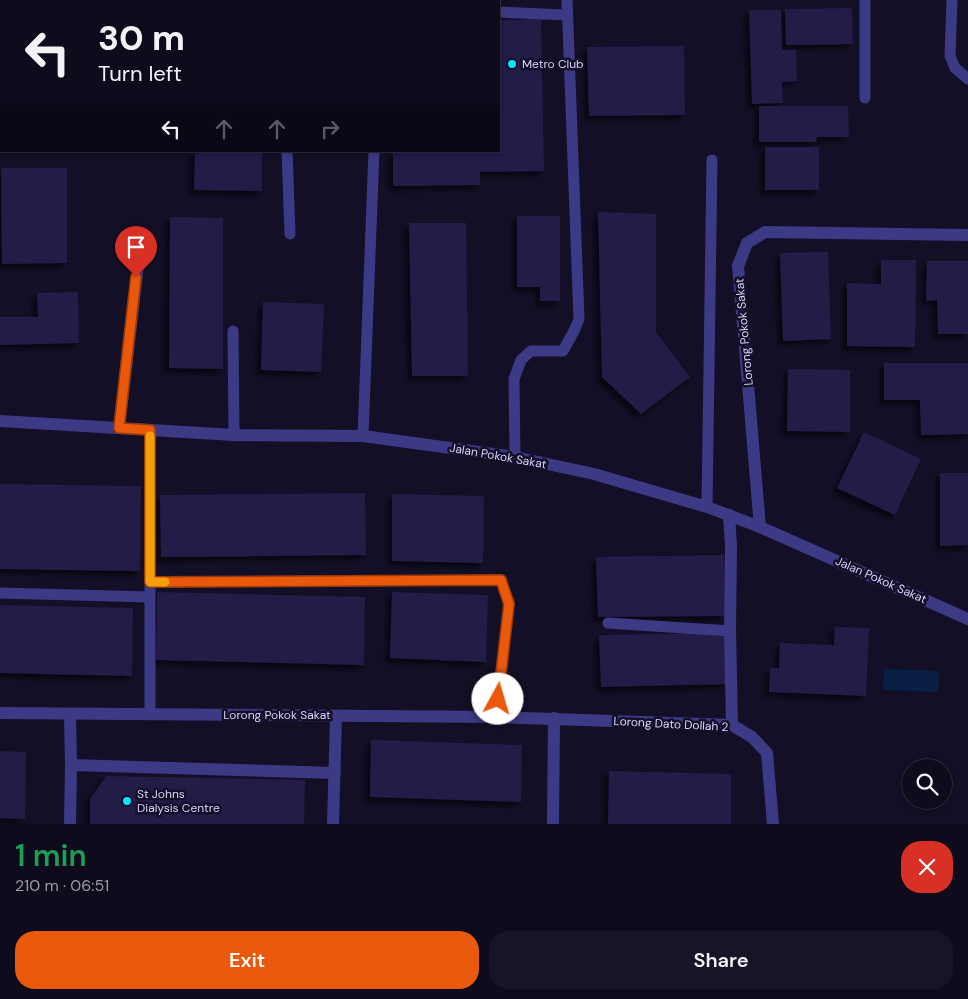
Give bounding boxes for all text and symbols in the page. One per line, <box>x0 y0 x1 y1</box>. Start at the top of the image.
text: 30 m <box>98 15 185 61</box>
icon: left <box>15 20 80 85</box>
place label: Metro Club <box>522 56 584 72</box>
marker: Metro Club <box>506 58 518 70</box>
text: Turn left <box>98 59 182 88</box>
icon: left <box>157 115 185 143</box>
icon: ahead <box>210 115 238 143</box>
icon: ahead <box>263 115 291 143</box>
icon: right <box>316 115 344 143</box>
pin <box>115 226 157 277</box>
icon: arrive <box>122 233 150 261</box>
street label: Lorong Pokok Sakat <box>731 277 757 386</box>
street label: Jalan Pokok Sakat <box>448 440 548 472</box>
street label: Jalan Pokok Sakat <box>833 553 929 607</box>
position arrow <box>471 672 523 724</box>
street label: Lorong Pokok Sakat <box>223 707 331 723</box>
street label: Lorong Dato Dollah 2 <box>613 713 729 735</box>
map controls <box>902 759 952 809</box>
button: search <box>902 759 952 809</box>
place label: St Johns Dialysis Centre <box>137 786 220 816</box>
marker: St Johns Dialysis Centre <box>121 795 133 807</box>
text: 1 min <box>15 836 87 875</box>
button: close <box>901 841 953 893</box>
text: 210 m · 06:51 <box>15 875 109 896</box>
button: Exit <box>15 931 479 989</box>
button: Share <box>489 931 953 989</box>

